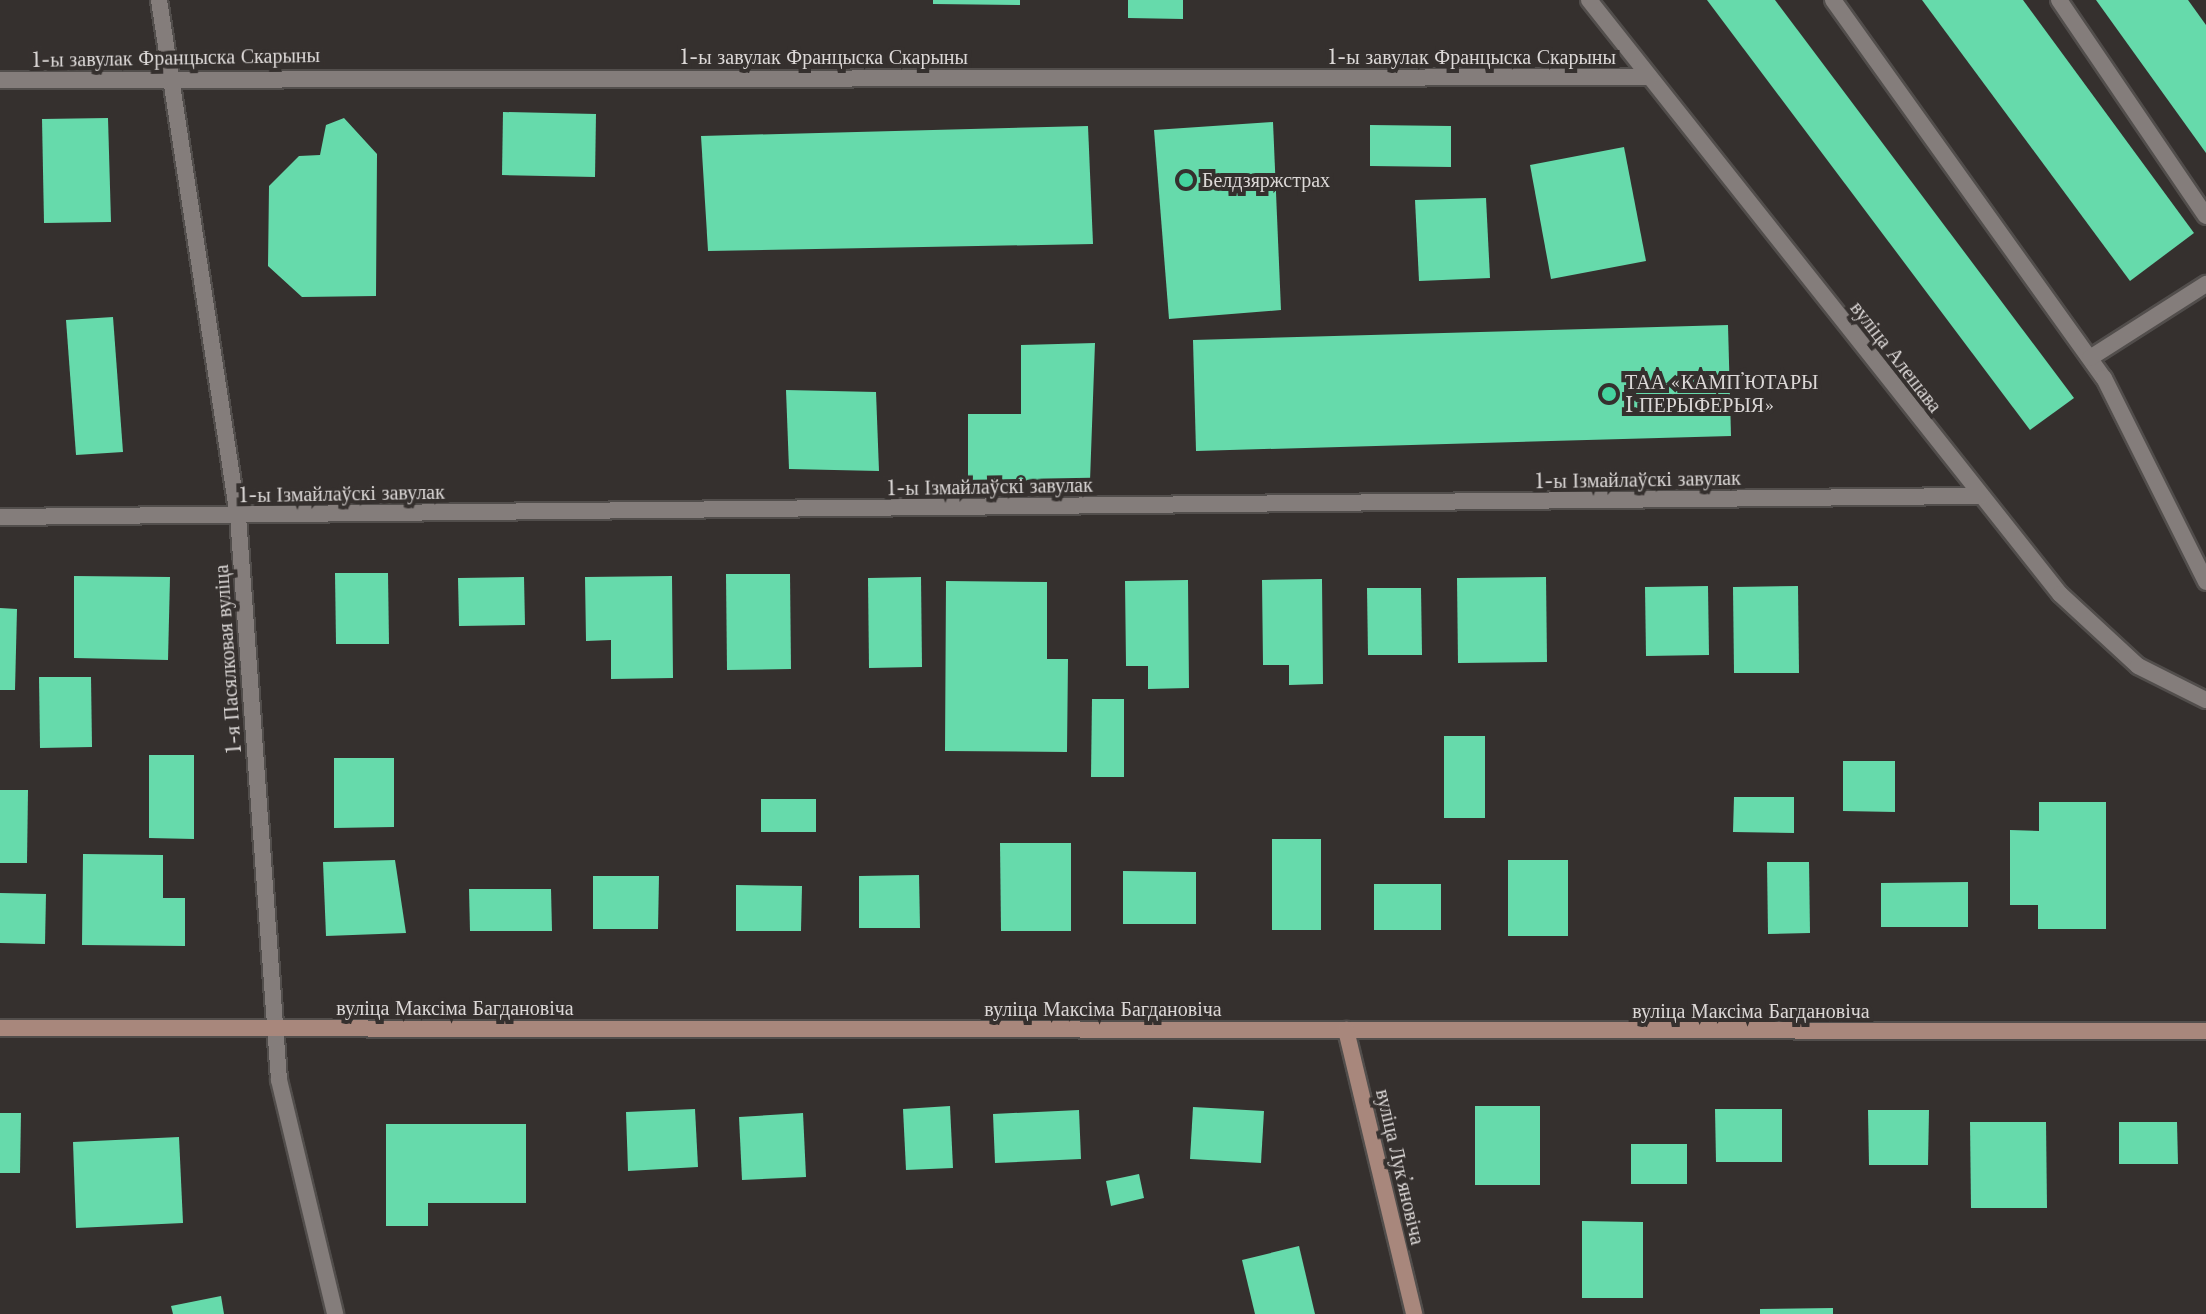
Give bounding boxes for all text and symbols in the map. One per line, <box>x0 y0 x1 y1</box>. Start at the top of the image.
street label: 1-ы завулак Францыска Скарыны <box>32 43 320 73</box>
street label: 1-ы завулак Францыска Скарыны <box>680 45 968 69</box>
street label: 1-ы завулак Францыска Скарыны <box>1328 45 1616 69</box>
place label: Белдзяржстрах <box>1202 168 1330 192</box>
marker: Белдзяржстрах <box>1177 171 1195 189</box>
street label: вуліца Алешава <box>1845 297 1947 417</box>
place label: ТАА «КАМПʼЮТАРЫ I ПЕРЫФЕРЫЯ» <box>1625 370 1819 417</box>
marker: ТАА «КАМПʼЮТАРЫ I ПЕРЫФЕРЫЯ» <box>1600 385 1618 403</box>
street label: 1-ы Ізмайлаўскі завулак <box>1535 466 1741 494</box>
street label: 1-ы Ізмайлаўскі завулак <box>887 473 1093 501</box>
street label: 1-ы Ізмайлаўскі завулак <box>239 480 445 508</box>
street label: 1-я Пасялковая вуліца <box>209 564 247 754</box>
street label: вуліца Максіма Багдановіча <box>336 996 574 1020</box>
street label: вуліца Максіма Багдановіча <box>984 997 1222 1021</box>
street label: вуліца Максіма Багдановіча <box>1632 999 1870 1023</box>
street label: вуліца Лукʼяновіча <box>1370 1087 1430 1247</box>

